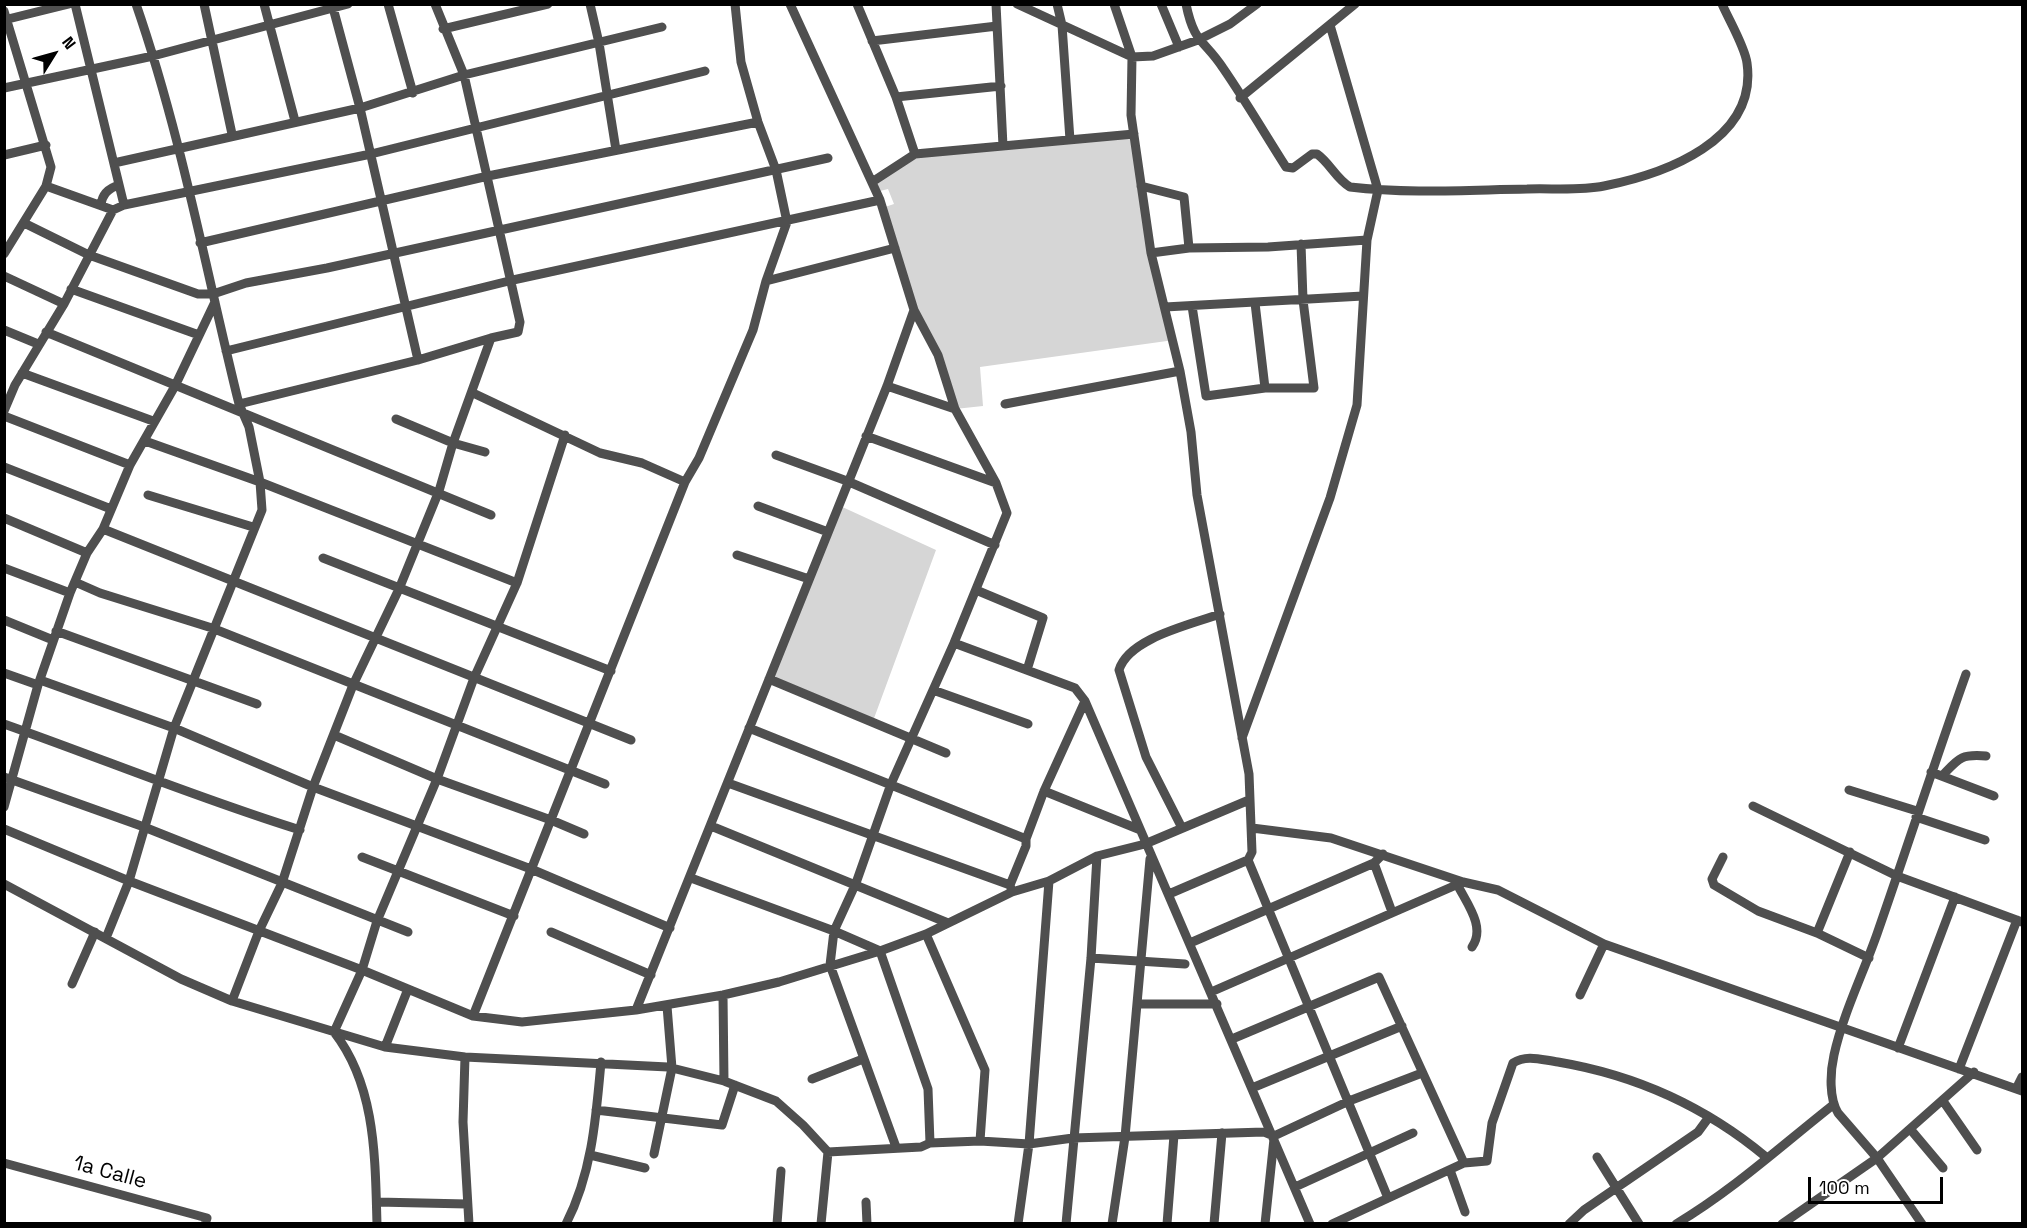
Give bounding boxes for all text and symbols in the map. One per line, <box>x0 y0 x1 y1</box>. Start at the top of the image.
north arrow <box>24 24 84 84</box>
text: N <box>57 32 80 53</box>
street label: 1a Calle <box>71 1151 149 1195</box>
scale bar <box>1811 1165 1946 1203</box>
text: 100 m <box>1819 1176 1870 1199</box>

